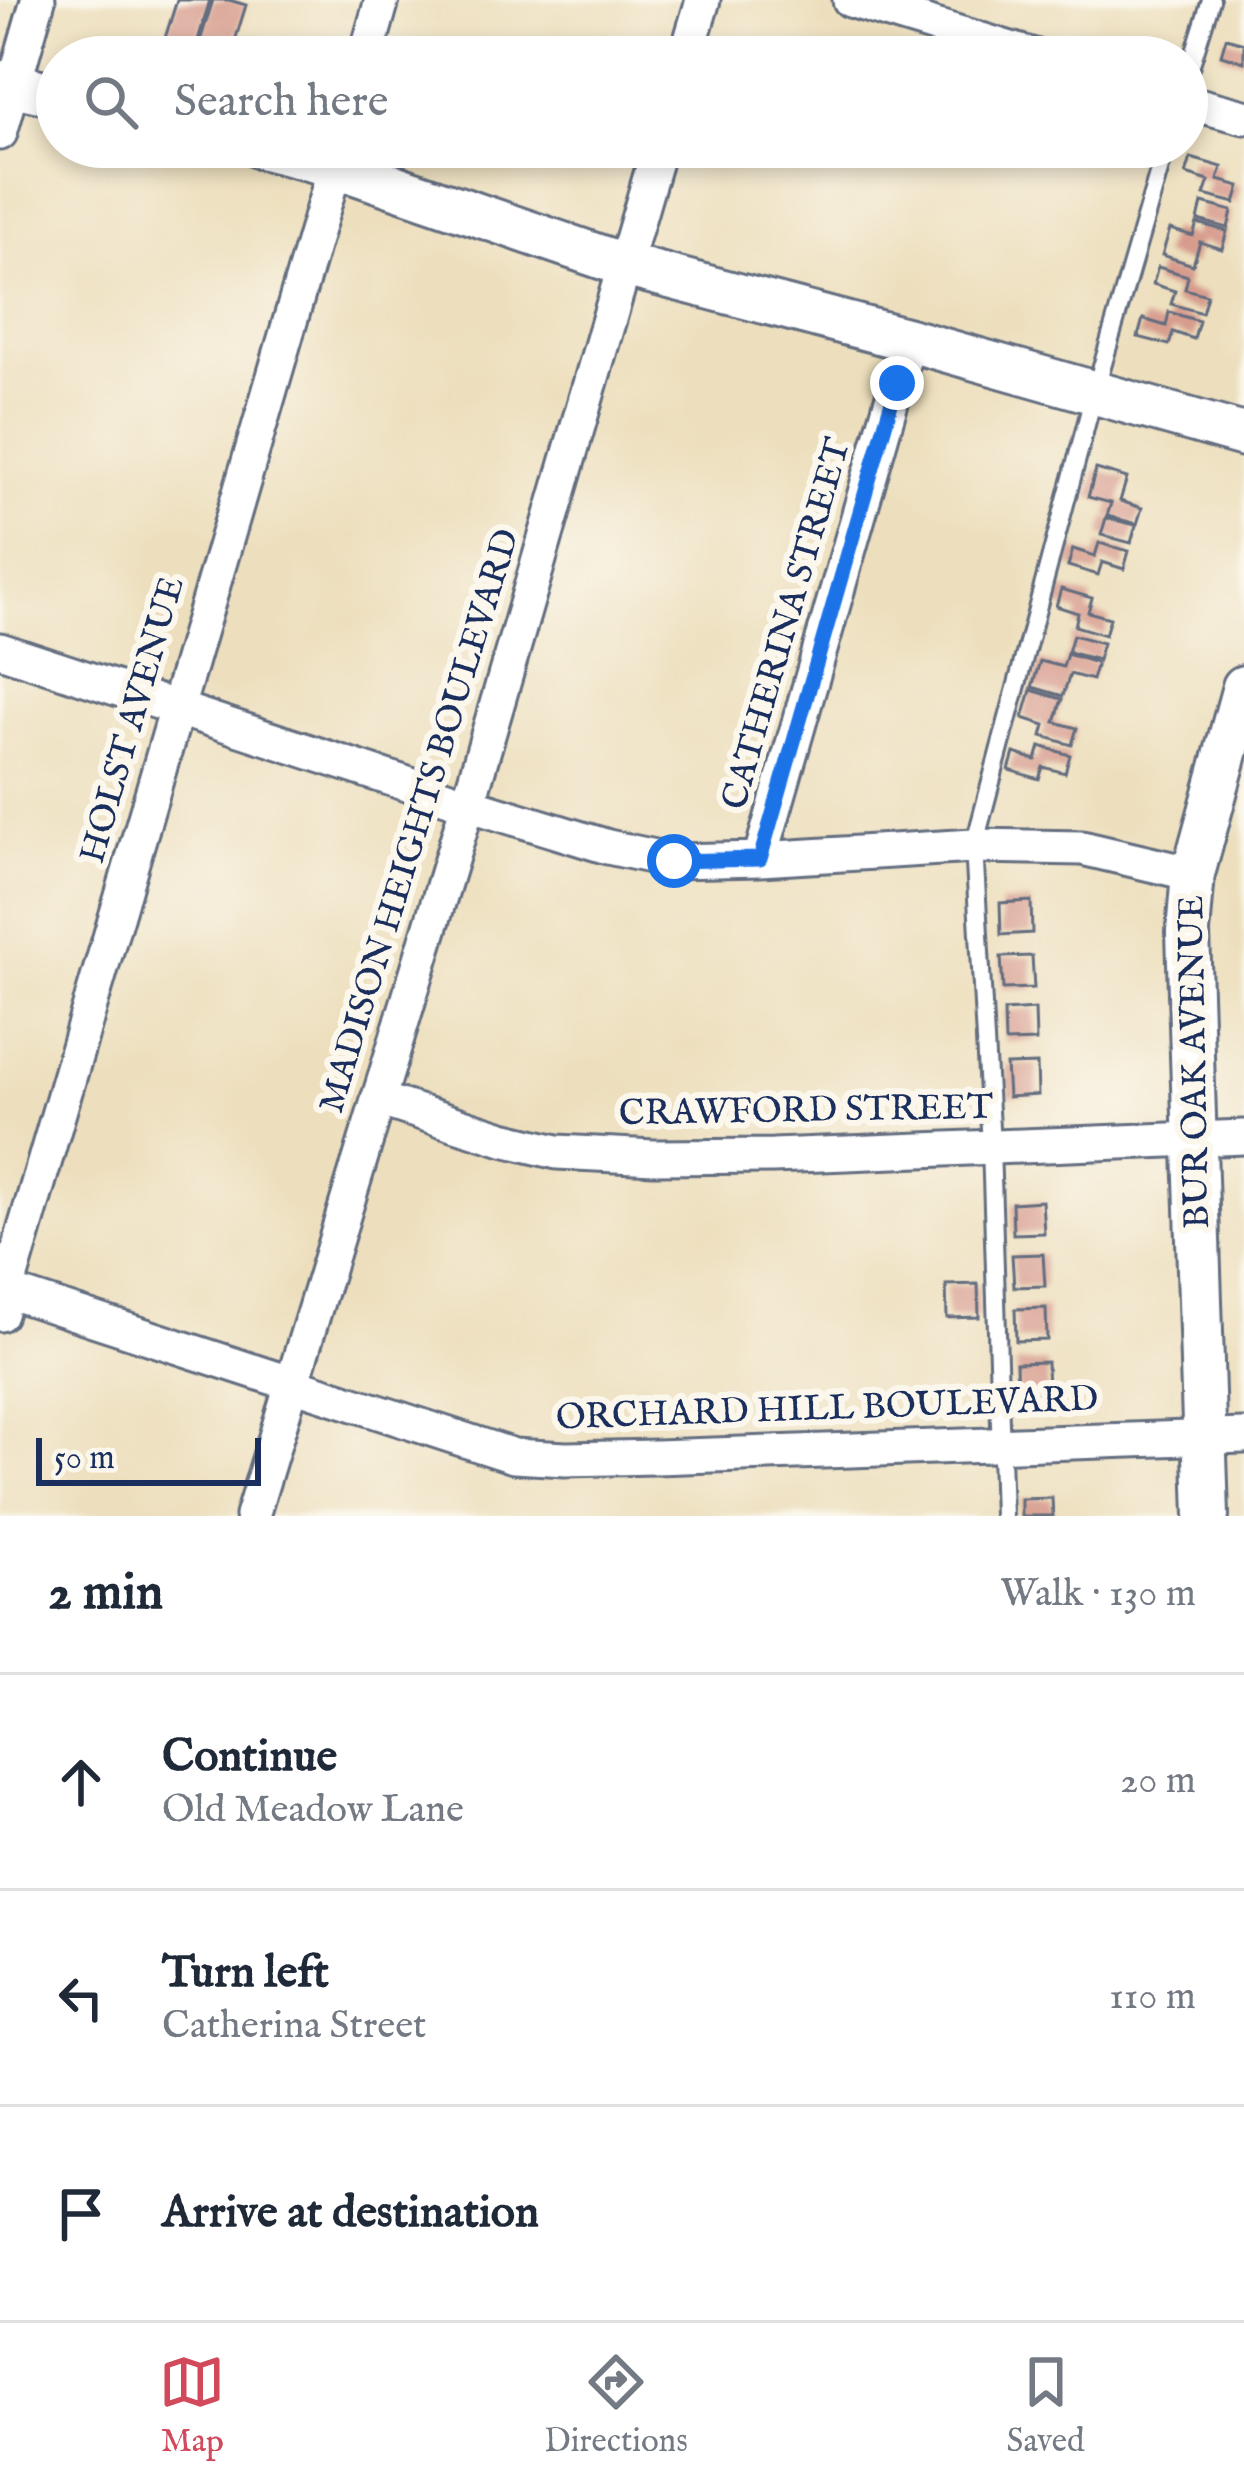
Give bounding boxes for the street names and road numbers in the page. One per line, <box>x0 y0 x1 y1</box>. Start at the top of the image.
street label: CATHERINA STREET <box>712 433 862 815</box>
street label: MADISON HEIGHTS BOULEVARD <box>309 524 531 1118</box>
street label: HOLST AVENUE <box>70 571 196 869</box>
street label: BUR OAK AVENUE <box>1169 895 1221 1229</box>
street label: CRAWFORD STREET <box>619 1085 993 1137</box>
street label: ORCHARD HILL BOULEVARD <box>555 1377 1099 1441</box>

